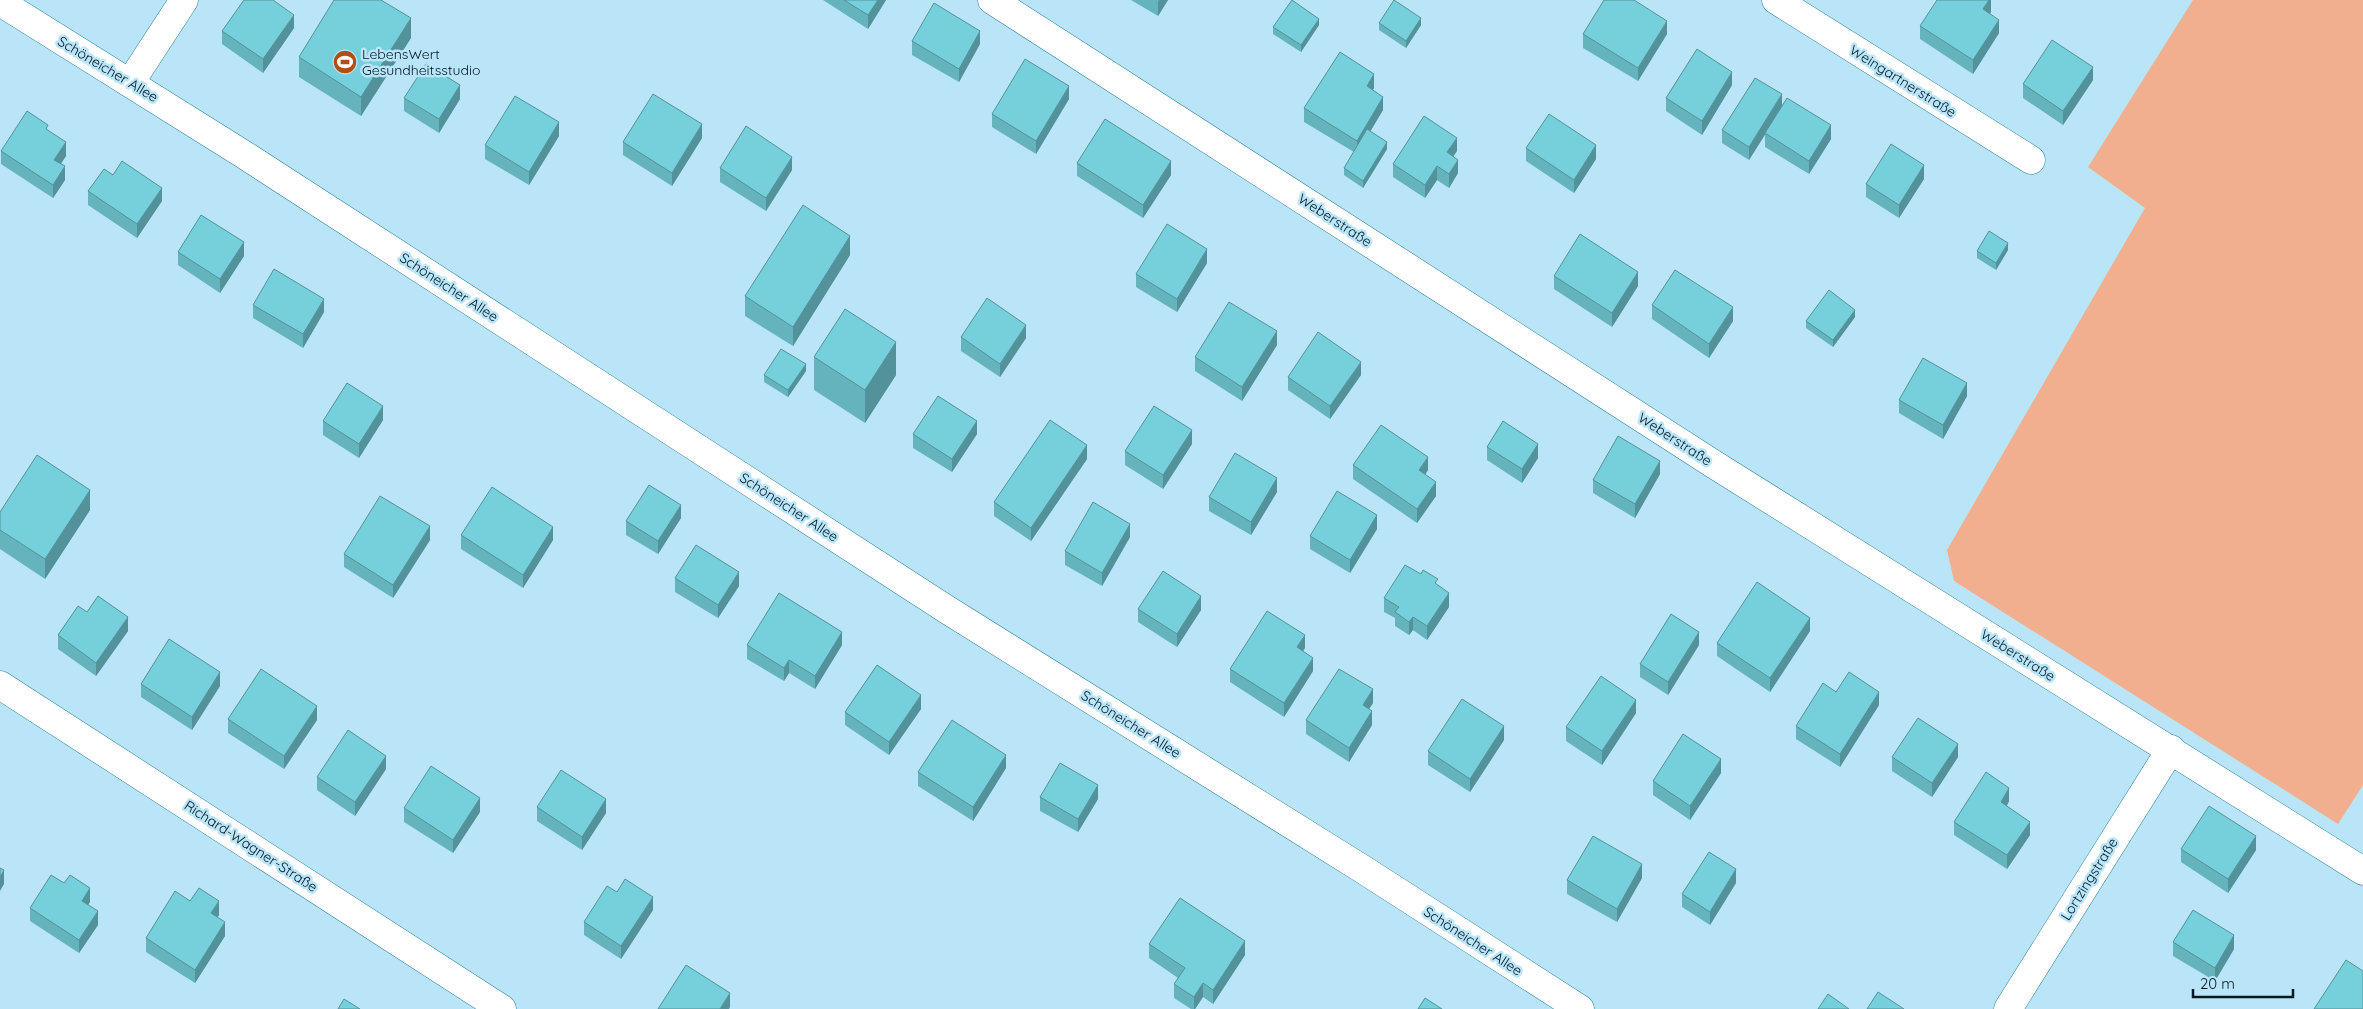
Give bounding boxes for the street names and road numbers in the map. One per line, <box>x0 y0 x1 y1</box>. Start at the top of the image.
street label: Schöneicher Allee <box>54 32 162 106</box>
street label: Weingartnerstraße <box>1846 41 1960 121</box>
street label: Weberstraße <box>1295 189 1375 251</box>
street label: Schöneicher Allee <box>396 248 502 326</box>
street label: Weberstraße <box>1635 408 1715 470</box>
street label: Schöneicher Allee <box>736 468 842 546</box>
street label: Weberstraße <box>1977 625 2059 685</box>
street label: Schöneicher Allee <box>1078 686 1184 762</box>
street label: Richard-Wagner-Straße <box>181 796 321 896</box>
street label: Lortzingstraße <box>2057 834 2122 924</box>
street label: Schöneicher Allee <box>1420 902 1526 980</box>

